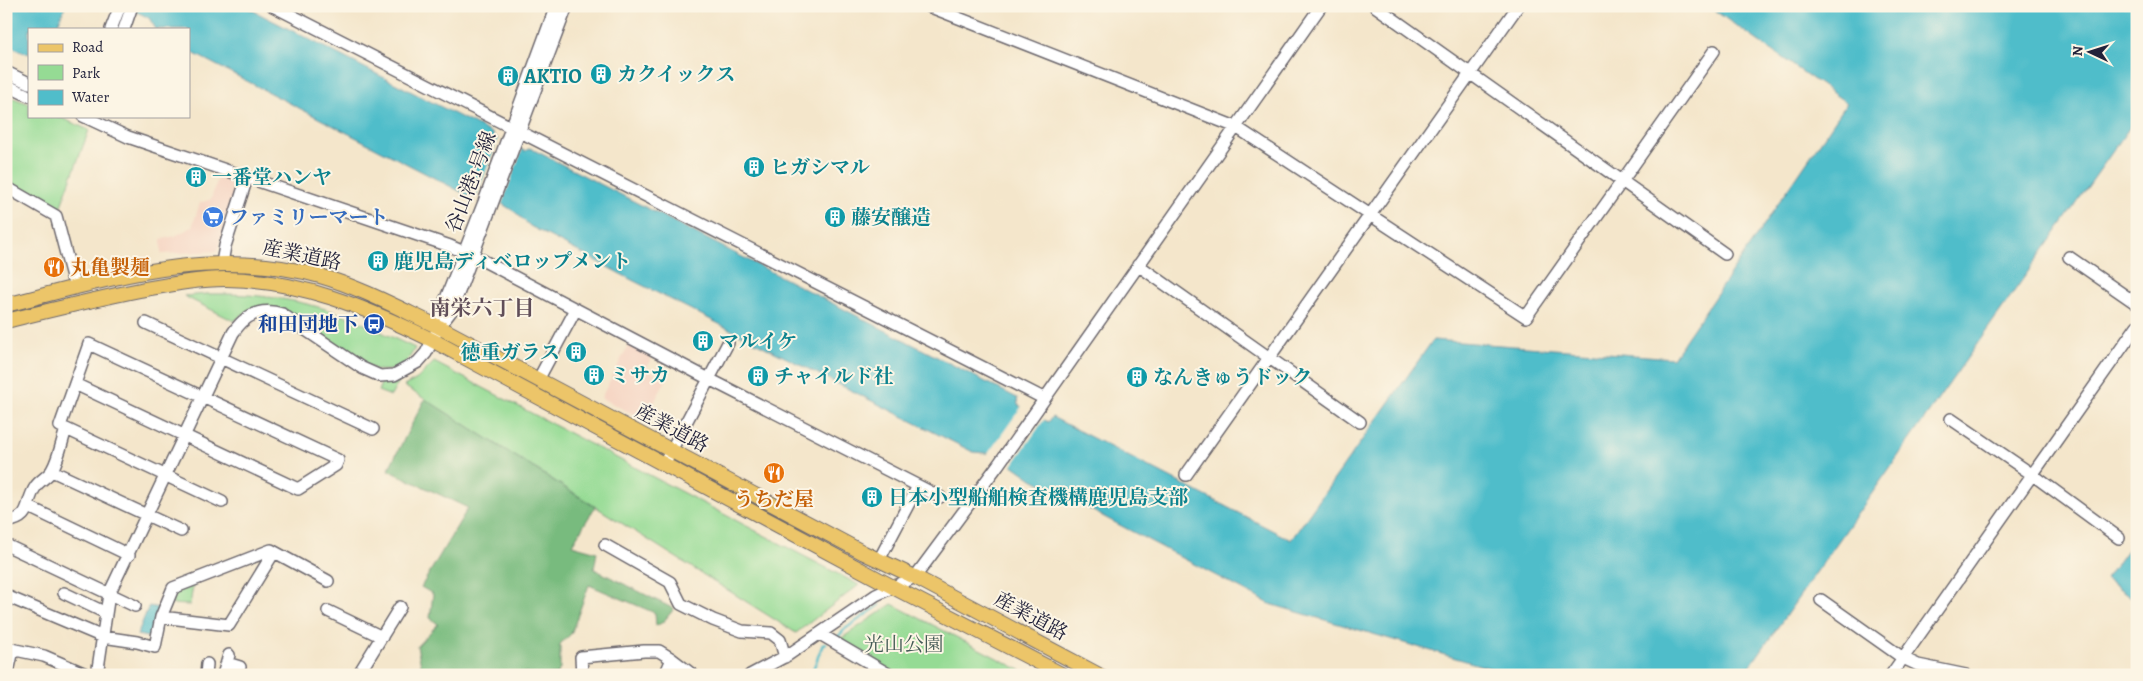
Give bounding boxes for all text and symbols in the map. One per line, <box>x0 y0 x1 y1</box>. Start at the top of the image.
legend <box>28 28 190 118</box>
north arrow <box>2066 28 2116 78</box>
text: Road <box>72 37 104 57</box>
text: N <box>2068 45 2087 57</box>
place label: カクイックス <box>617 61 735 88</box>
building icon: カクイックス <box>589 62 613 86</box>
text: Park <box>72 63 101 83</box>
place label: AKTIO <box>523 63 582 90</box>
building icon: AKTIO <box>496 64 520 88</box>
text: Water <box>71 87 109 107</box>
street label: 谷山港1号線 <box>439 127 503 237</box>
place label: ヒガシマル <box>770 154 870 181</box>
building icon: ヒガシマル <box>742 155 766 179</box>
place label: 一番堂ハンヤ <box>212 164 332 191</box>
building icon: 一番堂ハンヤ <box>184 165 208 189</box>
place label: ファミリーマート <box>229 204 389 231</box>
place label: 藤安醸造 <box>851 204 931 231</box>
supermarket icon: ファミリーマート <box>201 205 225 229</box>
building icon: 藤安醸造 <box>823 205 847 229</box>
street label: 産業道路 <box>260 233 344 277</box>
place label: 鹿児島ディベロップメント <box>394 248 631 275</box>
building icon: 鹿児島ディベロップメント <box>366 249 390 273</box>
place label: 丸亀製麺 <box>70 254 150 281</box>
restaurant icon: 丸亀製麺 <box>42 255 66 279</box>
district label: 南栄六丁目 <box>430 294 535 322</box>
place label: 和田団地下 <box>258 311 358 338</box>
bus stop icon: 和田団地下 <box>362 312 386 336</box>
place label: マルイケ <box>719 328 798 355</box>
building icon: マルイケ <box>691 329 715 353</box>
place label: 徳重ガラス <box>461 339 560 366</box>
building icon: 徳重ガラス <box>564 340 588 364</box>
place label: ミサカ <box>610 362 670 389</box>
building icon: ミサカ <box>582 363 606 387</box>
place label: チャイルド社 <box>774 363 893 390</box>
building icon: チャイルド社 <box>746 364 770 388</box>
place label: なんきゅうドック <box>1153 364 1312 391</box>
building icon: なんきゅうドック <box>1125 365 1149 389</box>
street label: 産業道路 <box>630 397 714 459</box>
restaurant icon: うちだ屋 <box>762 461 786 485</box>
place label: 日本小型船舶検査機構鹿児島支部 <box>888 484 1188 511</box>
building icon: 日本小型船舶検査機構鹿児島支部 <box>860 485 884 509</box>
place label: うちだ屋 <box>734 486 814 513</box>
street label: 産業道路 <box>989 585 1073 647</box>
park label: 光山公園 <box>864 631 944 658</box>

